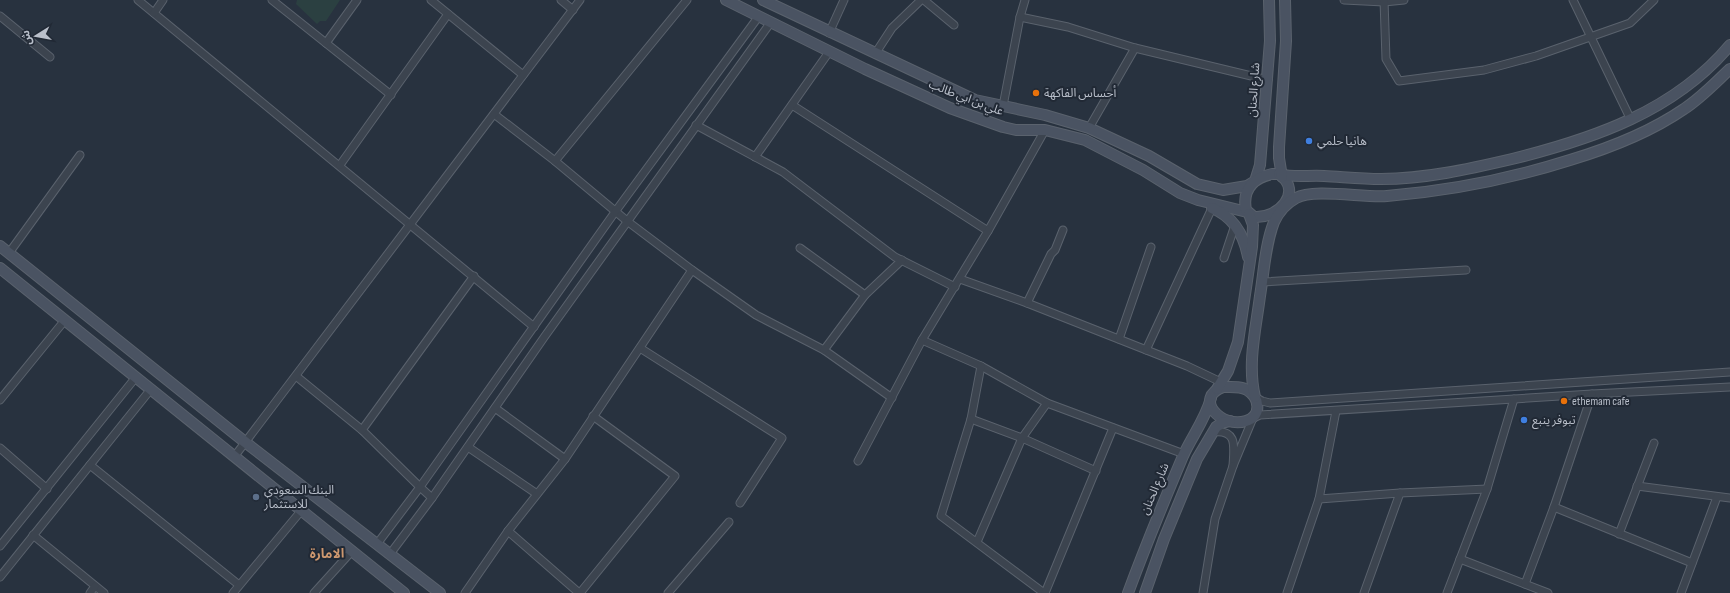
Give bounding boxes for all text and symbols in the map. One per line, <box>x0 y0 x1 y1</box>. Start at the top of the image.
north arrow <box>16 16 56 56</box>
text: ش <box>19 29 34 46</box>
street label: شارع الحنان <box>1245 62 1264 118</box>
street label: علي بن ابي طالب <box>926 77 1006 121</box>
place label: أحساس الفاكهة <box>1044 85 1116 101</box>
marker: أحساس الفاكهة <box>1031 88 1041 98</box>
place label: هانيا حلمي <box>1317 134 1367 150</box>
marker: هانيا حلمي <box>1304 136 1314 146</box>
place label: ethemam cafe <box>1572 394 1630 409</box>
marker: ethemam cafe <box>1559 396 1569 406</box>
place label: تبوفر ينبع <box>1532 413 1576 429</box>
marker: تبوفر ينبع <box>1519 415 1529 425</box>
street label: شارع الحنان <box>1137 461 1174 518</box>
place label: البنك السعودي للاستثمار <box>263 483 334 512</box>
marker: البنك السعودي للاستثمار <box>251 492 261 502</box>
district label: الامارة <box>310 546 344 562</box>

